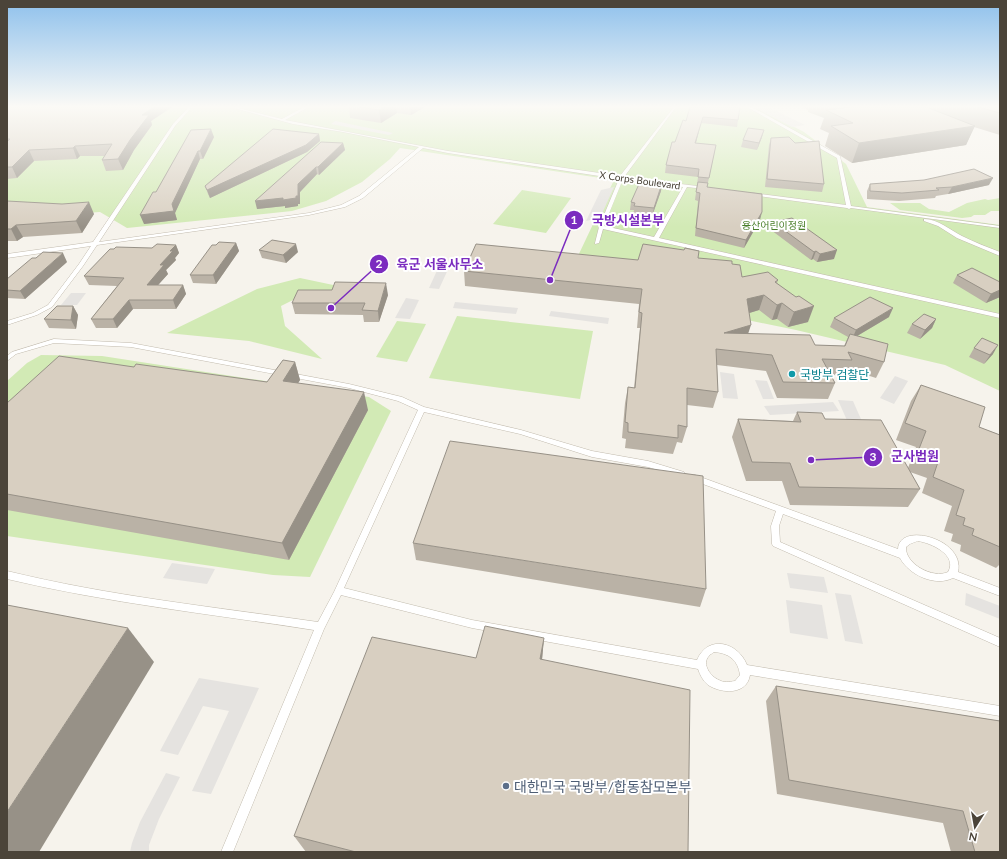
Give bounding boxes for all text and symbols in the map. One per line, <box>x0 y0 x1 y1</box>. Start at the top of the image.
street label: X Corps Boulevard <box>599 168 681 192</box>
callout: 국방시설본부 <box>564 208 672 233</box>
text: 1 <box>571 212 578 227</box>
text: 국방시설본부 <box>592 212 664 228</box>
park label: 용산어린이정원 <box>742 219 806 231</box>
callout: 육군 서울사무소 <box>369 251 492 276</box>
text: 2 <box>376 256 383 271</box>
text: 육군 서울사무소 <box>397 256 483 272</box>
place label: 국방부 검찰단 <box>800 367 869 382</box>
marker: 국방부 검찰단 <box>787 369 797 379</box>
callout: 군사법원 <box>863 444 947 469</box>
text: 군사법원 <box>891 448 939 464</box>
text: 3 <box>870 449 877 464</box>
place label: 대한민국 국방부/합동참모본부 <box>514 778 691 795</box>
marker: 대한민국 국방부/합동참모본부 <box>501 781 511 791</box>
north arrow <box>955 807 995 847</box>
text: N <box>968 830 978 844</box>

